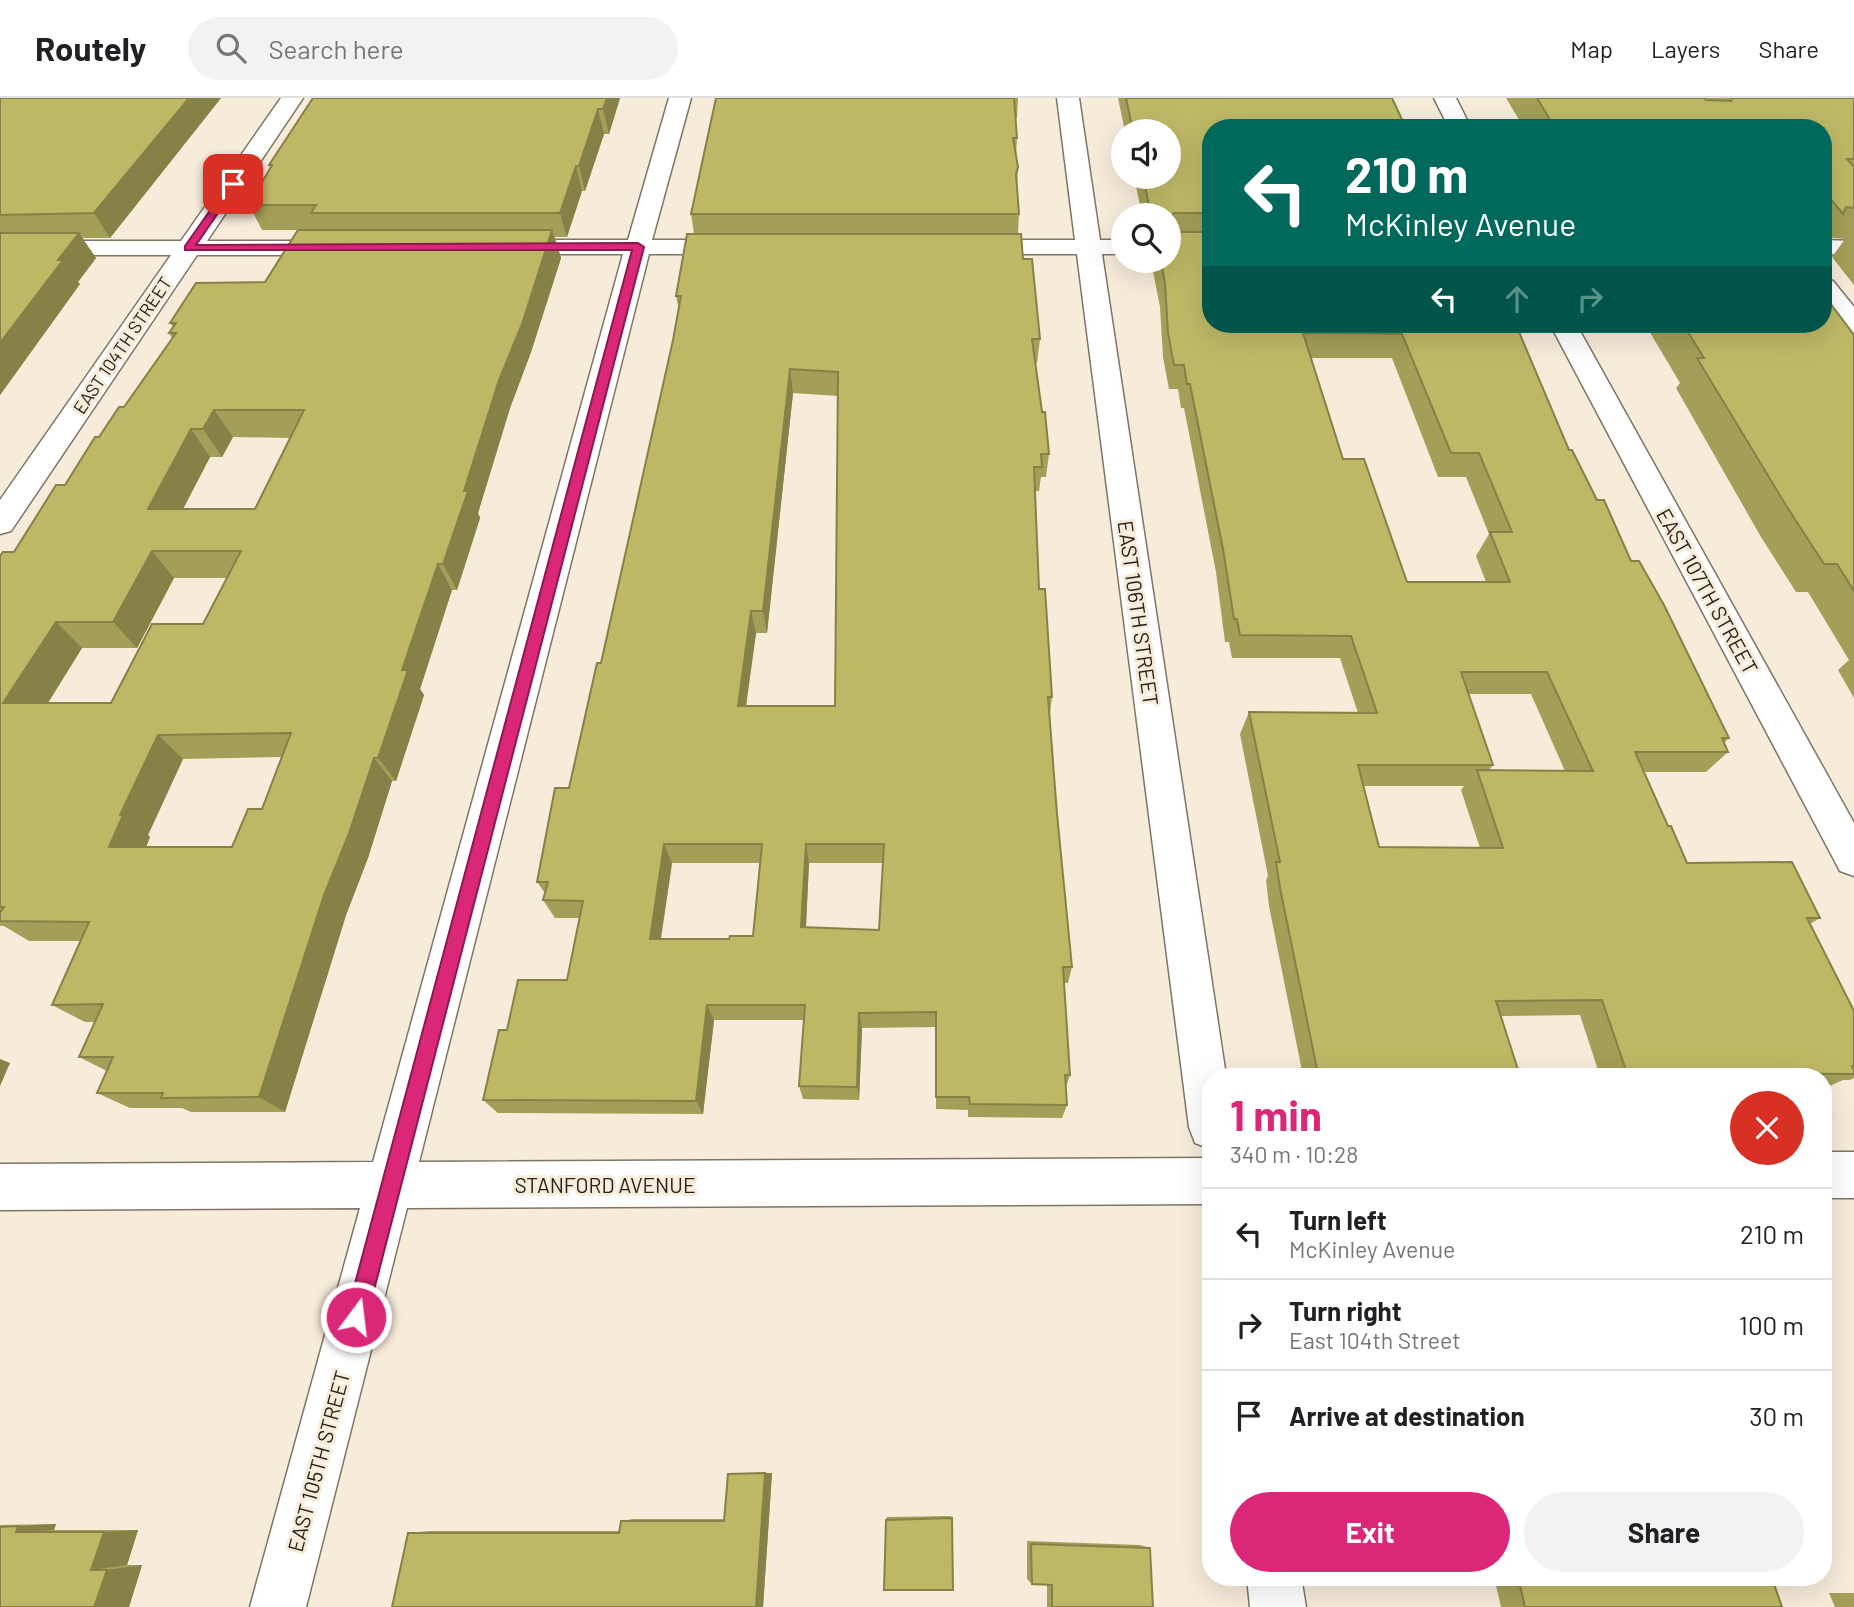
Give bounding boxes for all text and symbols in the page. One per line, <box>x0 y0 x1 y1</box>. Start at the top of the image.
search box <box>188 17 678 80</box>
text: Routely <box>35 28 146 68</box>
icon: search <box>212 29 250 67</box>
text: Search here <box>268 33 404 64</box>
text: Map <box>1570 34 1613 63</box>
text: Layers <box>1651 34 1720 63</box>
text: Share <box>1758 34 1819 63</box>
map controls <box>1111 119 1181 273</box>
button: sound <box>1111 119 1181 189</box>
text: 210 m <box>1345 144 1468 203</box>
icon: left <box>1230 147 1321 238</box>
pin <box>203 154 263 214</box>
icon: arrive <box>214 165 252 203</box>
button: search <box>1111 203 1181 273</box>
text: McKinley Avenue <box>1345 204 1576 242</box>
street label: EAST 104TH STREET <box>68 272 176 418</box>
icon: left <box>1425 280 1463 318</box>
icon: ahead <box>1498 280 1536 318</box>
icon: right <box>1571 280 1609 318</box>
street label: EAST 107TH STREET <box>1652 504 1764 678</box>
street label: EAST 106TH STREET <box>1114 519 1164 707</box>
text: 1 min <box>1230 1089 1322 1139</box>
button: close <box>1730 1091 1804 1165</box>
text: 340 m · 10:28 <box>1230 1140 1358 1168</box>
street label: STANFORD AVENUE <box>514 1172 696 1197</box>
text: Turn left <box>1289 1204 1387 1235</box>
icon: left <box>1230 1215 1268 1253</box>
text: 210 m <box>1740 1218 1804 1249</box>
text: McKinley Avenue <box>1289 1235 1455 1263</box>
position arrow <box>319 1280 393 1354</box>
text: Turn right <box>1289 1295 1402 1326</box>
icon: right <box>1230 1306 1268 1344</box>
text: 100 m <box>1739 1309 1804 1340</box>
text: East 104th Street <box>1289 1326 1461 1354</box>
street label: EAST 105TH STREET <box>282 1368 354 1554</box>
icon: arrive <box>1230 1397 1268 1435</box>
text: Arrive at destination <box>1289 1400 1525 1431</box>
text: 30 m <box>1749 1400 1804 1431</box>
button: Exit <box>1230 1492 1510 1572</box>
button: Share <box>1524 1492 1804 1572</box>

